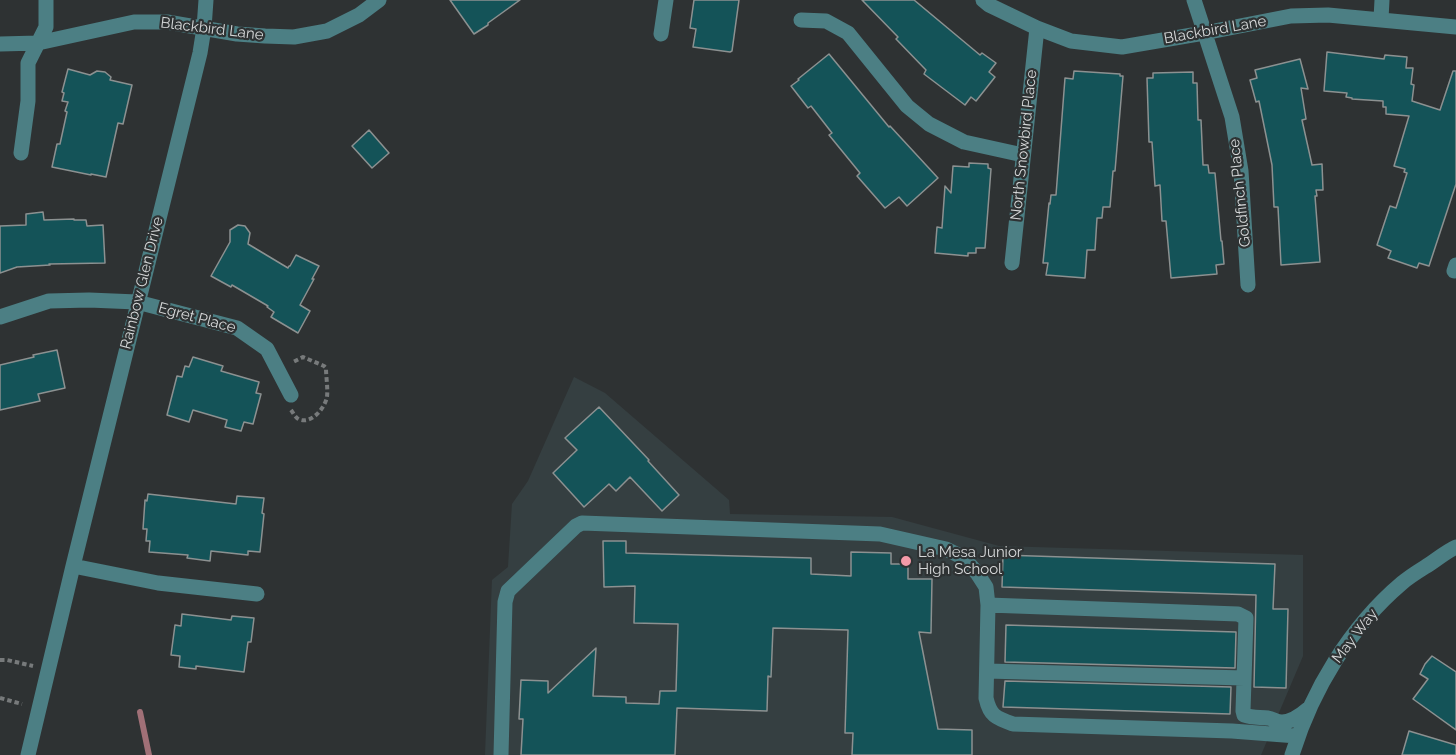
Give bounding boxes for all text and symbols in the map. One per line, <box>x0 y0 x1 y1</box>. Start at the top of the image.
street label: Blackbird Lane <box>1162 12 1268 48</box>
street label: Blackbird Lane <box>159 14 265 44</box>
street label: North Snowbird Place <box>1007 69 1041 221</box>
street label: Goldfinch Place <box>1225 138 1255 248</box>
street label: Rainbow Glen Drive <box>117 215 167 351</box>
street label: Egret Place <box>156 299 238 337</box>
place label: La Mesa Junior High School <box>918 543 1022 578</box>
marker: La Mesa Junior High School <box>899 554 913 568</box>
street label: May Way <box>1328 605 1382 667</box>

